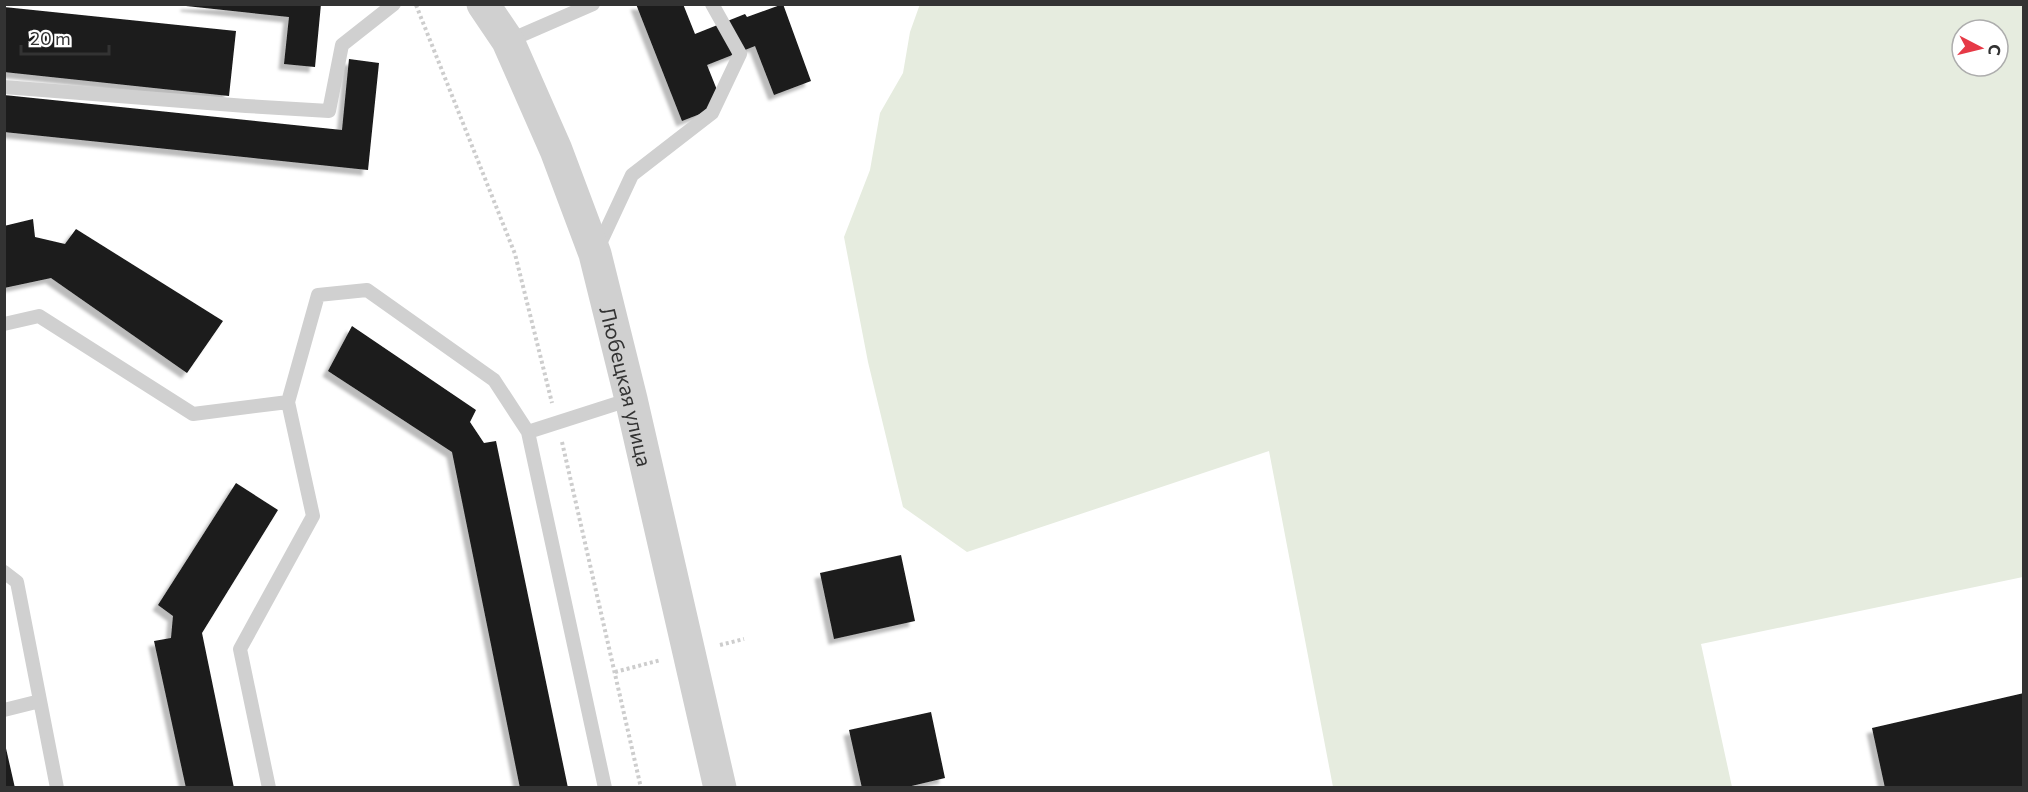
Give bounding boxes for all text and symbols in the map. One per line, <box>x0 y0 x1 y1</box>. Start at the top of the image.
scale bar <box>21 18 110 56</box>
north arrow <box>1950 18 2010 78</box>
text: 20 m <box>30 27 71 49</box>
text: С <box>1985 43 2005 57</box>
street label: Любецкая улица <box>596 304 658 469</box>

